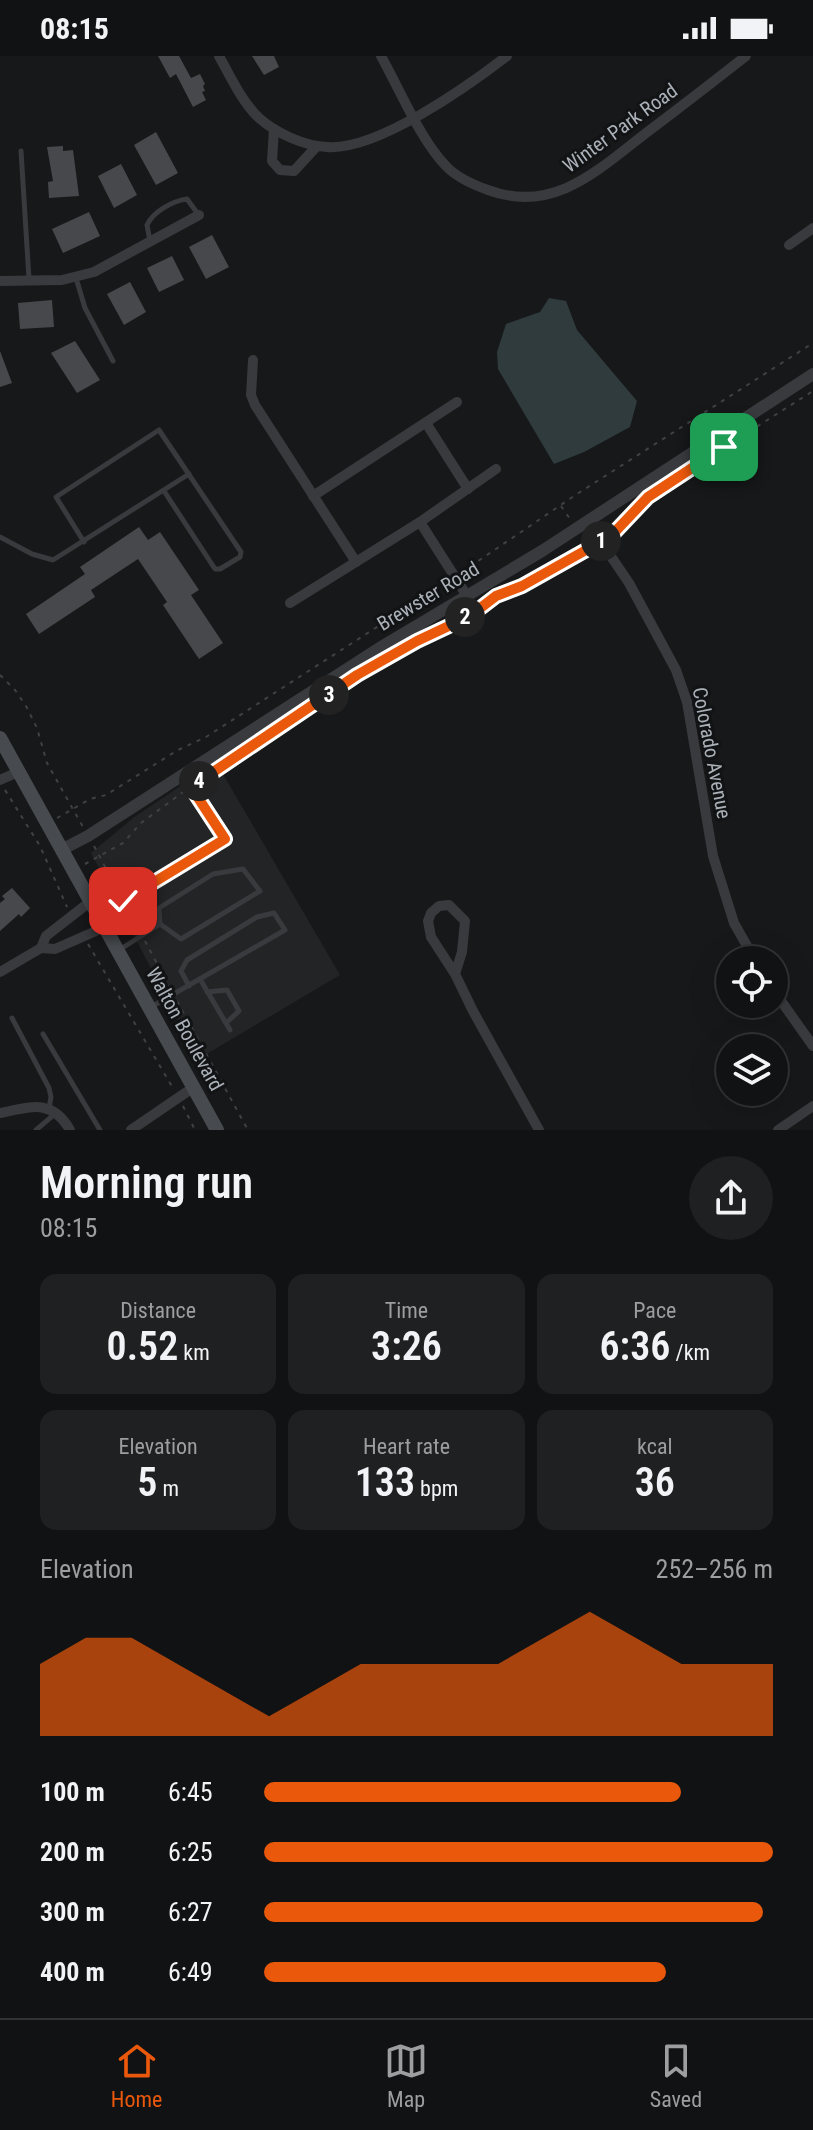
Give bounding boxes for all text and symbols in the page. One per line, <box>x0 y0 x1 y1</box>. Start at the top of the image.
text: 08:15 <box>40 11 109 46</box>
street label: Winter Park Road <box>558 78 682 178</box>
pin <box>690 413 758 481</box>
icon: arrive <box>702 425 746 469</box>
pin: 1 <box>581 521 621 561</box>
text: 1 <box>595 528 607 553</box>
street label: Brewster Road <box>373 556 483 636</box>
pin: 2 <box>445 597 485 637</box>
text: 2 <box>459 604 471 629</box>
pin: 3 <box>309 675 349 715</box>
text: 3 <box>323 682 335 707</box>
street label: Colorado Avenue <box>687 685 737 821</box>
pin: 4 <box>179 761 219 801</box>
text: 4 <box>193 768 205 793</box>
pin <box>89 867 157 935</box>
icon: check <box>101 879 145 923</box>
map controls <box>716 946 788 1106</box>
button: locate <box>716 946 788 1018</box>
street label: Walton Boulevard <box>141 963 229 1095</box>
button: layers <box>716 1034 788 1106</box>
button: share <box>689 1156 773 1240</box>
text: Morning run <box>40 1157 253 1209</box>
text: 08:15 <box>40 1213 97 1243</box>
text: Distance <box>120 1298 196 1323</box>
text: Time <box>385 1298 428 1323</box>
text: Pace <box>633 1298 676 1323</box>
text: 0.52 <box>107 1323 178 1370</box>
text: 3:26 <box>371 1323 442 1370</box>
text: 6:36 <box>600 1323 670 1370</box>
text: km <box>178 1340 210 1365</box>
text: /km <box>670 1340 710 1365</box>
text: Elevation <box>119 1434 198 1459</box>
text: Heart rate <box>363 1434 450 1459</box>
text: kcal <box>637 1434 673 1459</box>
text: 5 <box>137 1459 157 1506</box>
text: 133 <box>355 1459 415 1506</box>
text: 36 <box>635 1459 675 1506</box>
text: m <box>157 1476 179 1501</box>
text: bpm <box>415 1476 458 1501</box>
text: Elevation <box>40 1554 134 1584</box>
text: 252–256 m <box>656 1554 773 1584</box>
text: 100 m <box>40 1777 105 1807</box>
text: 6:45 <box>168 1777 213 1807</box>
text: 200 m <box>40 1837 105 1867</box>
text: 6:25 <box>168 1837 213 1867</box>
text: 300 m <box>40 1897 105 1927</box>
text: 6:27 <box>168 1897 213 1927</box>
text: 400 m <box>40 1957 105 1987</box>
text: 6:49 <box>168 1957 213 1987</box>
tab: Home <box>111 2039 162 2112</box>
tab: Map <box>384 2039 428 2112</box>
tab: Saved <box>650 2039 702 2112</box>

